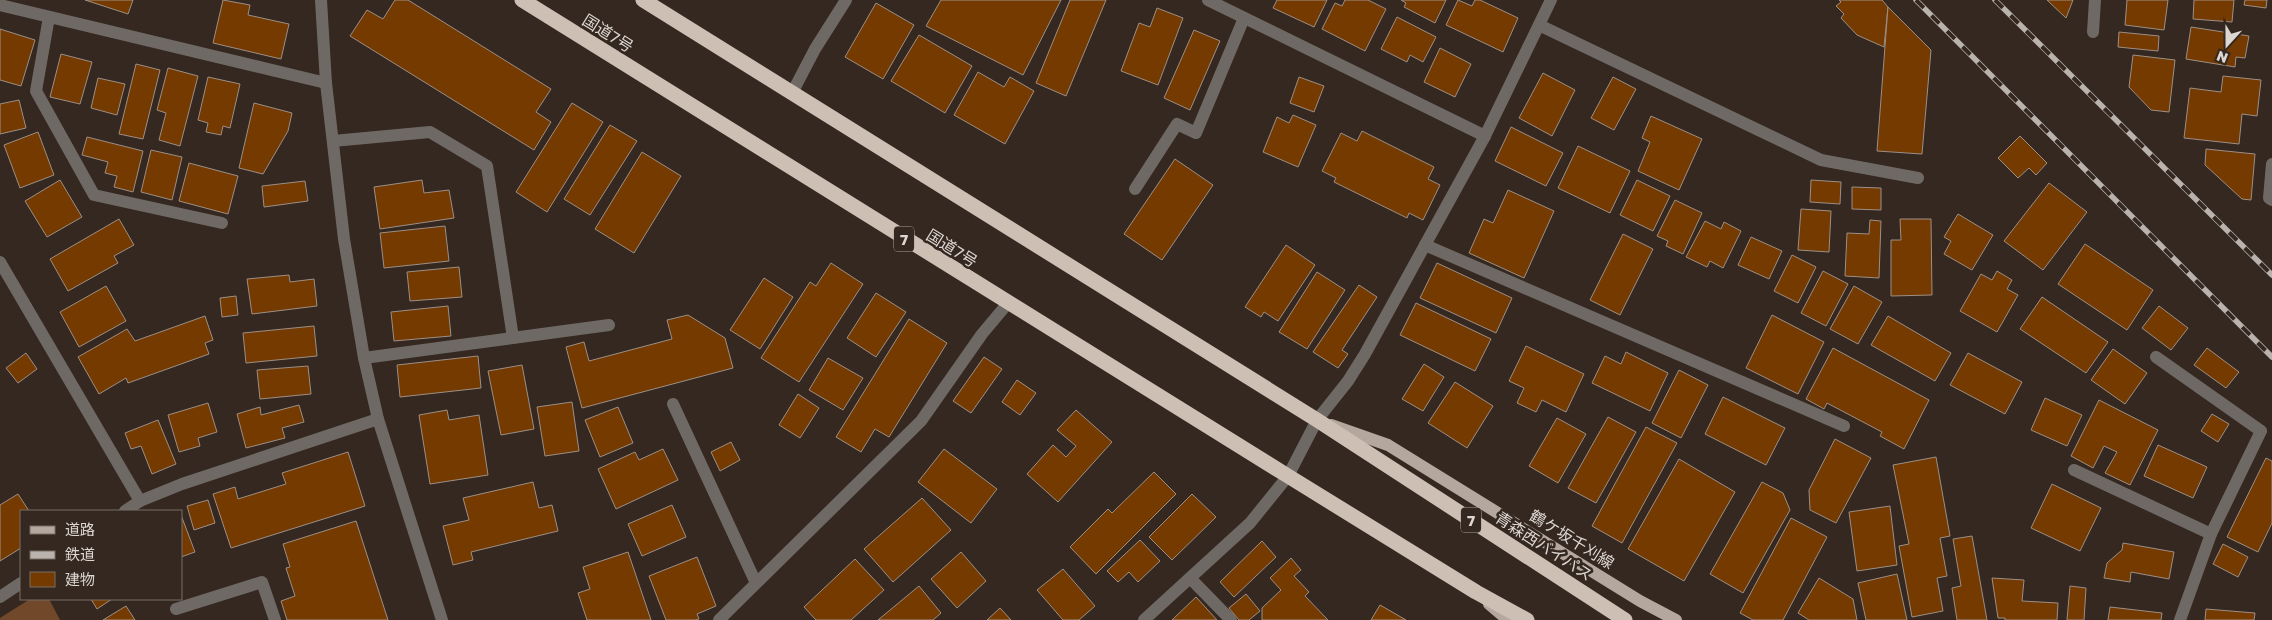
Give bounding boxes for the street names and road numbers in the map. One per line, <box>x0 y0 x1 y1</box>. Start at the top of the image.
street label: 国道7号 <box>579 10 637 56</box>
street label: 国道7号 <box>923 225 981 271</box>
road number: 7 <box>894 226 914 252</box>
street label: 鶴ケ坂千刈線 <box>1526 505 1618 573</box>
street label: 青森西バイパス <box>1492 507 1596 585</box>
road number: 7 <box>1461 508 1481 532</box>

